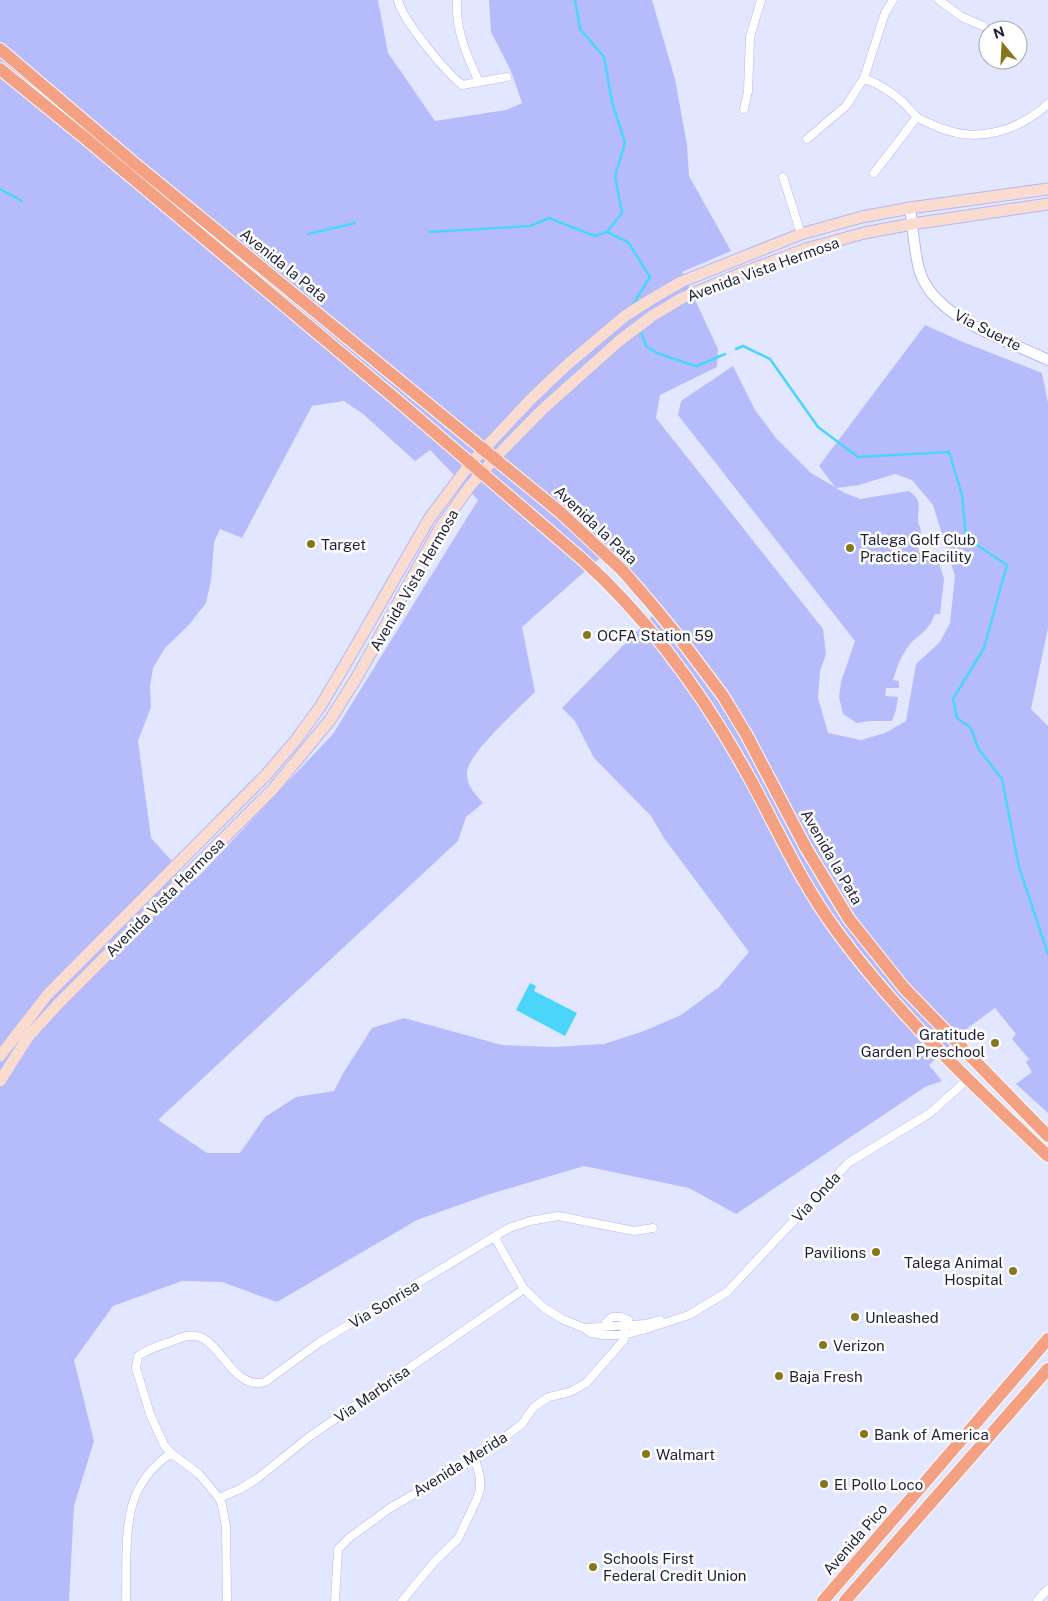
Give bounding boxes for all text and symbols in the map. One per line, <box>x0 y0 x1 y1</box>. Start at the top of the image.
north arrow <box>978 20 1028 70</box>
text: N <box>991 23 1007 42</box>
street label: Avenida la Pata <box>237 225 331 305</box>
street label: Avenida Vista Hermosa <box>685 234 841 304</box>
street label: Via Suerte <box>952 306 1024 354</box>
street label: Avenida la Pata <box>551 482 641 568</box>
street label: Avenida Vista Hermosa <box>366 506 462 654</box>
place label: Talega Golf Club Practice Facility <box>860 531 976 565</box>
place label: Target <box>321 536 366 553</box>
marker: Target <box>305 538 317 550</box>
marker: Talega Golf Club Practice Facility <box>844 542 856 554</box>
place label: OCFA Station 59 <box>597 627 713 644</box>
marker: OCFA Station 59 <box>581 629 593 641</box>
street label: Avenida la Pata <box>798 807 866 907</box>
street label: Avenida Vista Hermosa <box>102 834 228 960</box>
place label: Gratitude Garden Preschool <box>861 1026 985 1060</box>
marker: Gratitude Garden Preschool <box>989 1037 1001 1049</box>
street label: Via Onda <box>788 1168 844 1226</box>
place label: Pavilions <box>804 1244 866 1261</box>
marker: Pavilions <box>870 1246 882 1258</box>
place label: Talega Animal Hospital <box>904 1254 1003 1288</box>
marker: Talega Animal Hospital <box>1007 1265 1019 1277</box>
street label: Via Sonrisa <box>346 1277 422 1331</box>
place label: Unleashed <box>865 1309 939 1326</box>
marker: Unleashed <box>849 1311 861 1323</box>
place label: Verizon <box>833 1337 885 1354</box>
marker: Verizon <box>817 1339 829 1351</box>
street label: Via Marbrisa <box>331 1362 413 1426</box>
place label: Baja Fresh <box>789 1368 863 1385</box>
marker: Baja Fresh <box>773 1370 785 1382</box>
place label: Bank of America <box>874 1426 989 1443</box>
street label: Avenida Merida <box>410 1428 510 1500</box>
marker: Bank of America <box>858 1428 870 1440</box>
place label: Walmart <box>656 1446 715 1463</box>
marker: Walmart <box>640 1448 652 1460</box>
place label: El Pollo Loco <box>834 1476 923 1493</box>
marker: El Pollo Loco <box>818 1478 830 1490</box>
street label: Avenida Pico <box>819 1500 891 1578</box>
place label: Schools First Federal Credit Union <box>603 1550 747 1584</box>
marker: Schools First Federal Credit Union <box>587 1561 599 1573</box>

